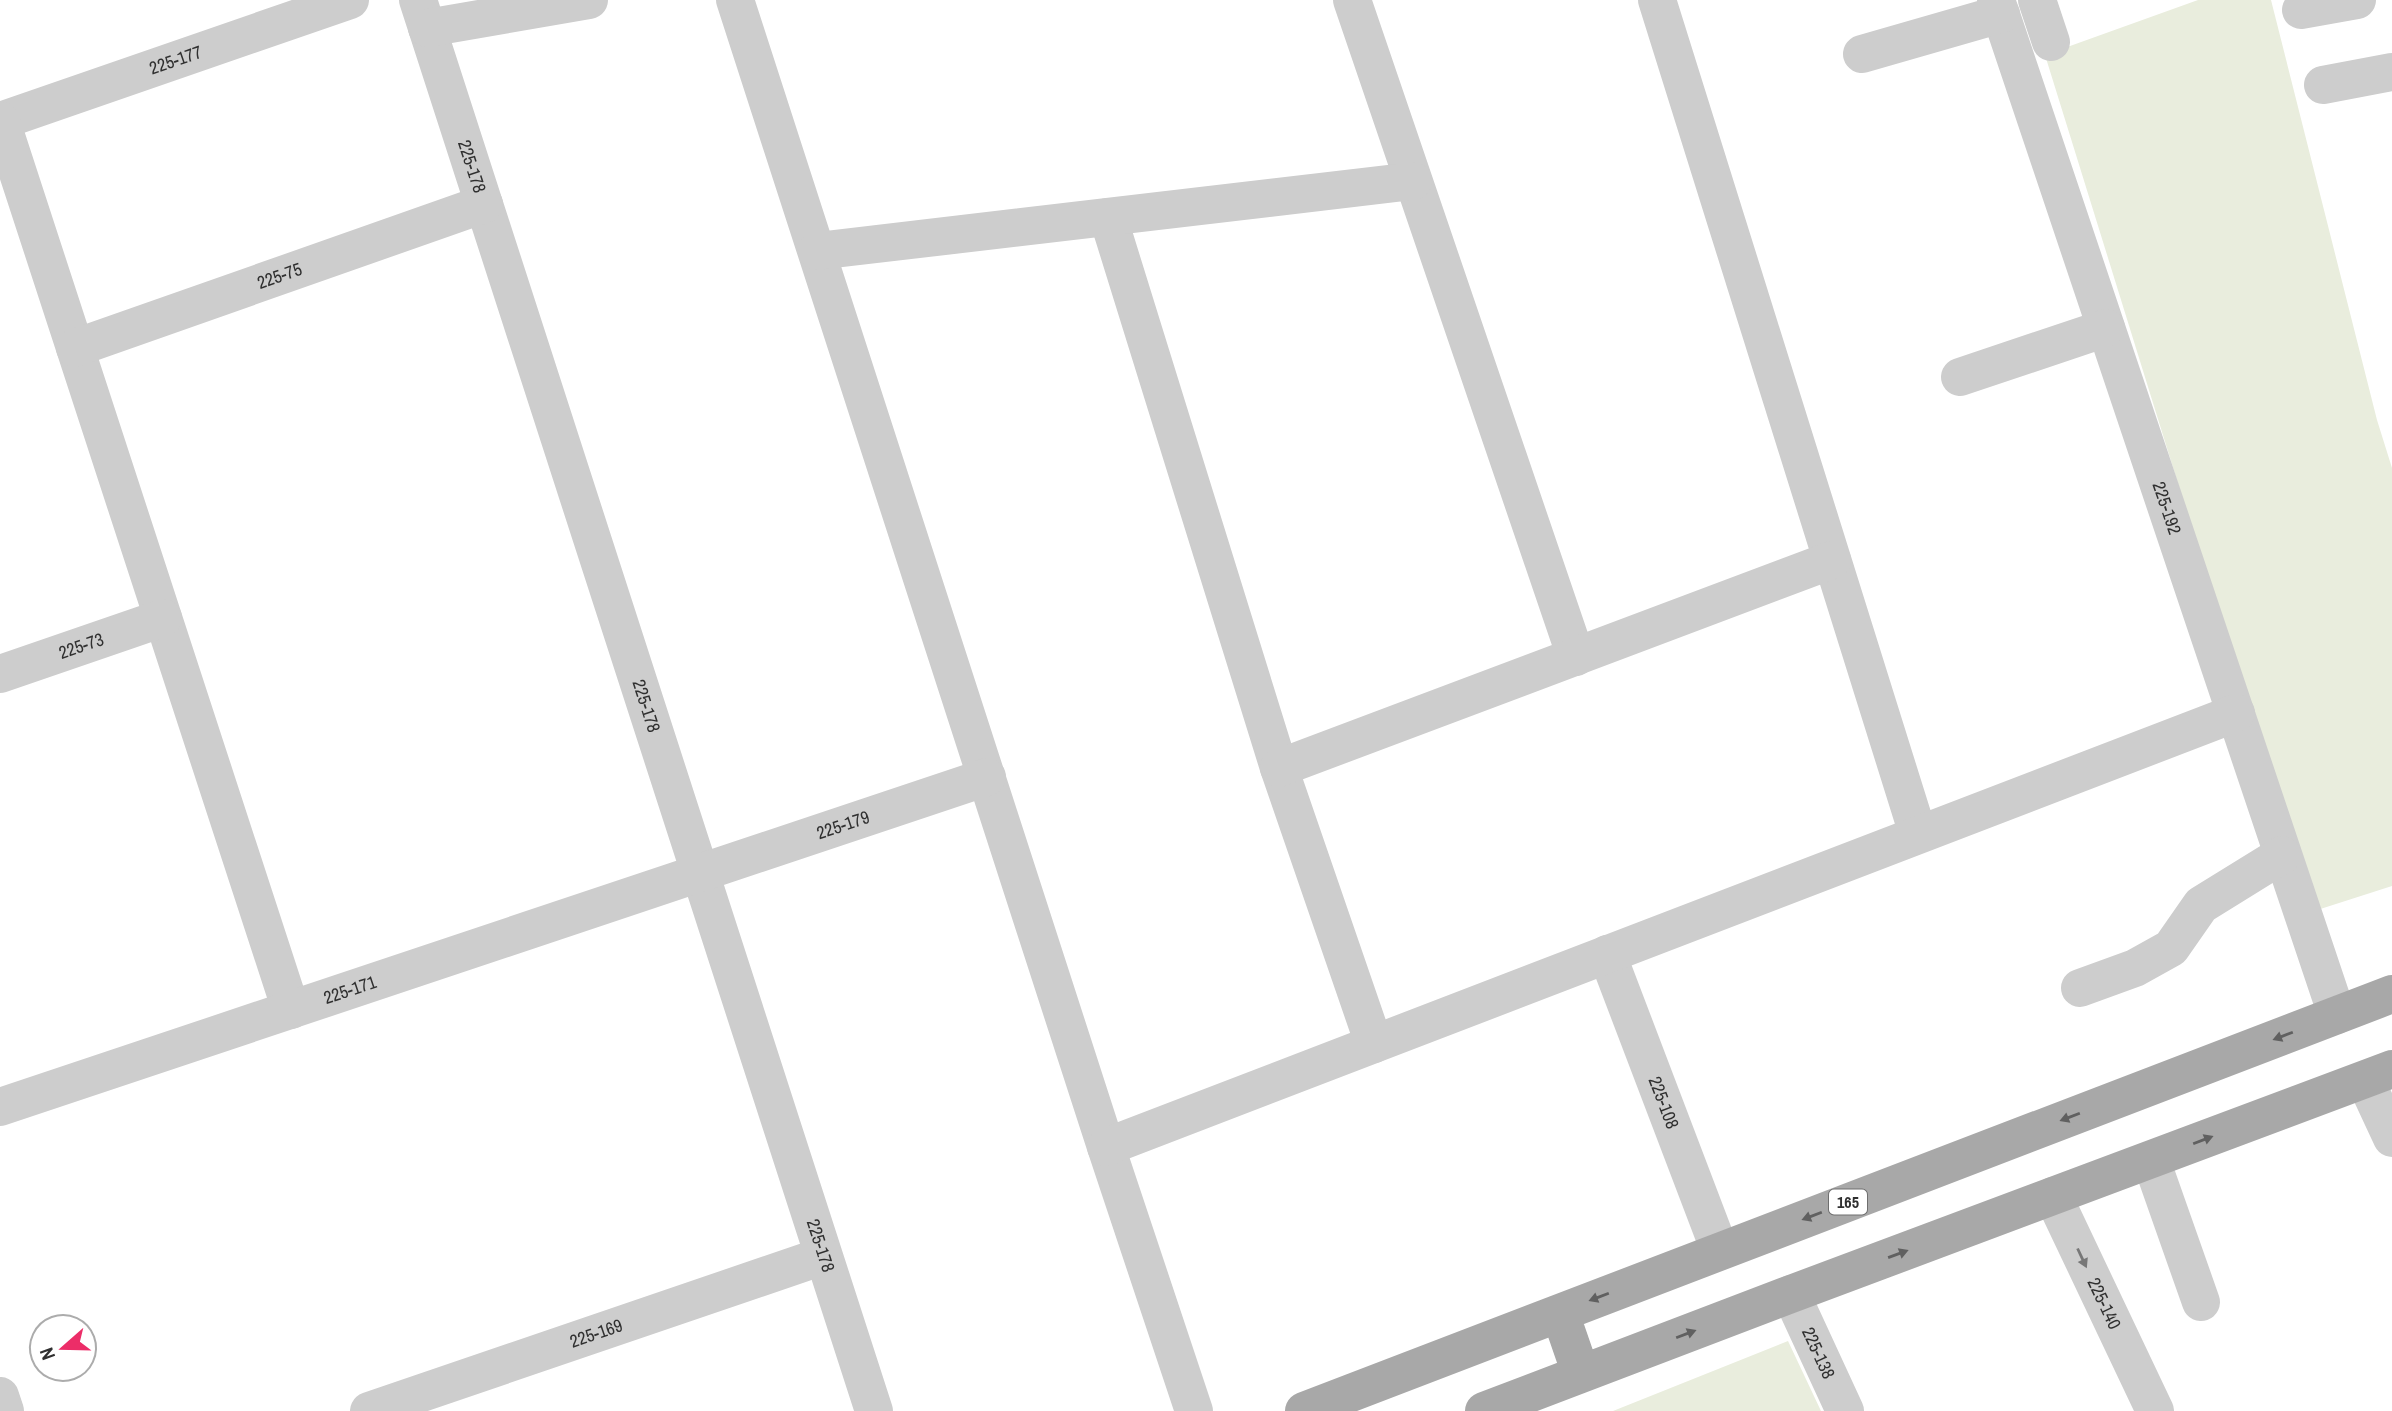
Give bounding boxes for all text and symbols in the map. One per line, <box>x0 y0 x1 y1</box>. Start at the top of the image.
street label: 225-177 <box>146 39 205 80</box>
street label: 225-178 <box>452 137 493 196</box>
street label: 225-75 <box>254 256 305 295</box>
street label: 225-192 <box>2147 478 2188 538</box>
street label: 225-73 <box>55 626 107 665</box>
street label: 225-178 <box>626 676 667 736</box>
street label: 225-179 <box>813 804 873 845</box>
street label: 225-171 <box>320 969 380 1010</box>
one-way arrow <box>2272 1031 2293 1042</box>
street label: 225-108 <box>1643 1073 1685 1132</box>
one-way arrow <box>2060 1112 2081 1123</box>
one-way arrow <box>2193 1134 2214 1145</box>
road number: 165 <box>1829 1190 1867 1214</box>
one-way arrow <box>1801 1211 1822 1222</box>
street label: 225-178 <box>801 1216 841 1275</box>
one-way arrow <box>1888 1248 1909 1259</box>
one-way arrow <box>2076 1248 2088 1268</box>
street label: 225-140 <box>2082 1273 2127 1333</box>
one-way arrow <box>1589 1292 1610 1303</box>
street label: 225-169 <box>566 1312 626 1354</box>
north arrow <box>28 1313 98 1383</box>
street label: 225-138 <box>1796 1323 1841 1383</box>
one-way arrow <box>1675 1329 1696 1340</box>
text: N <box>33 1344 61 1364</box>

